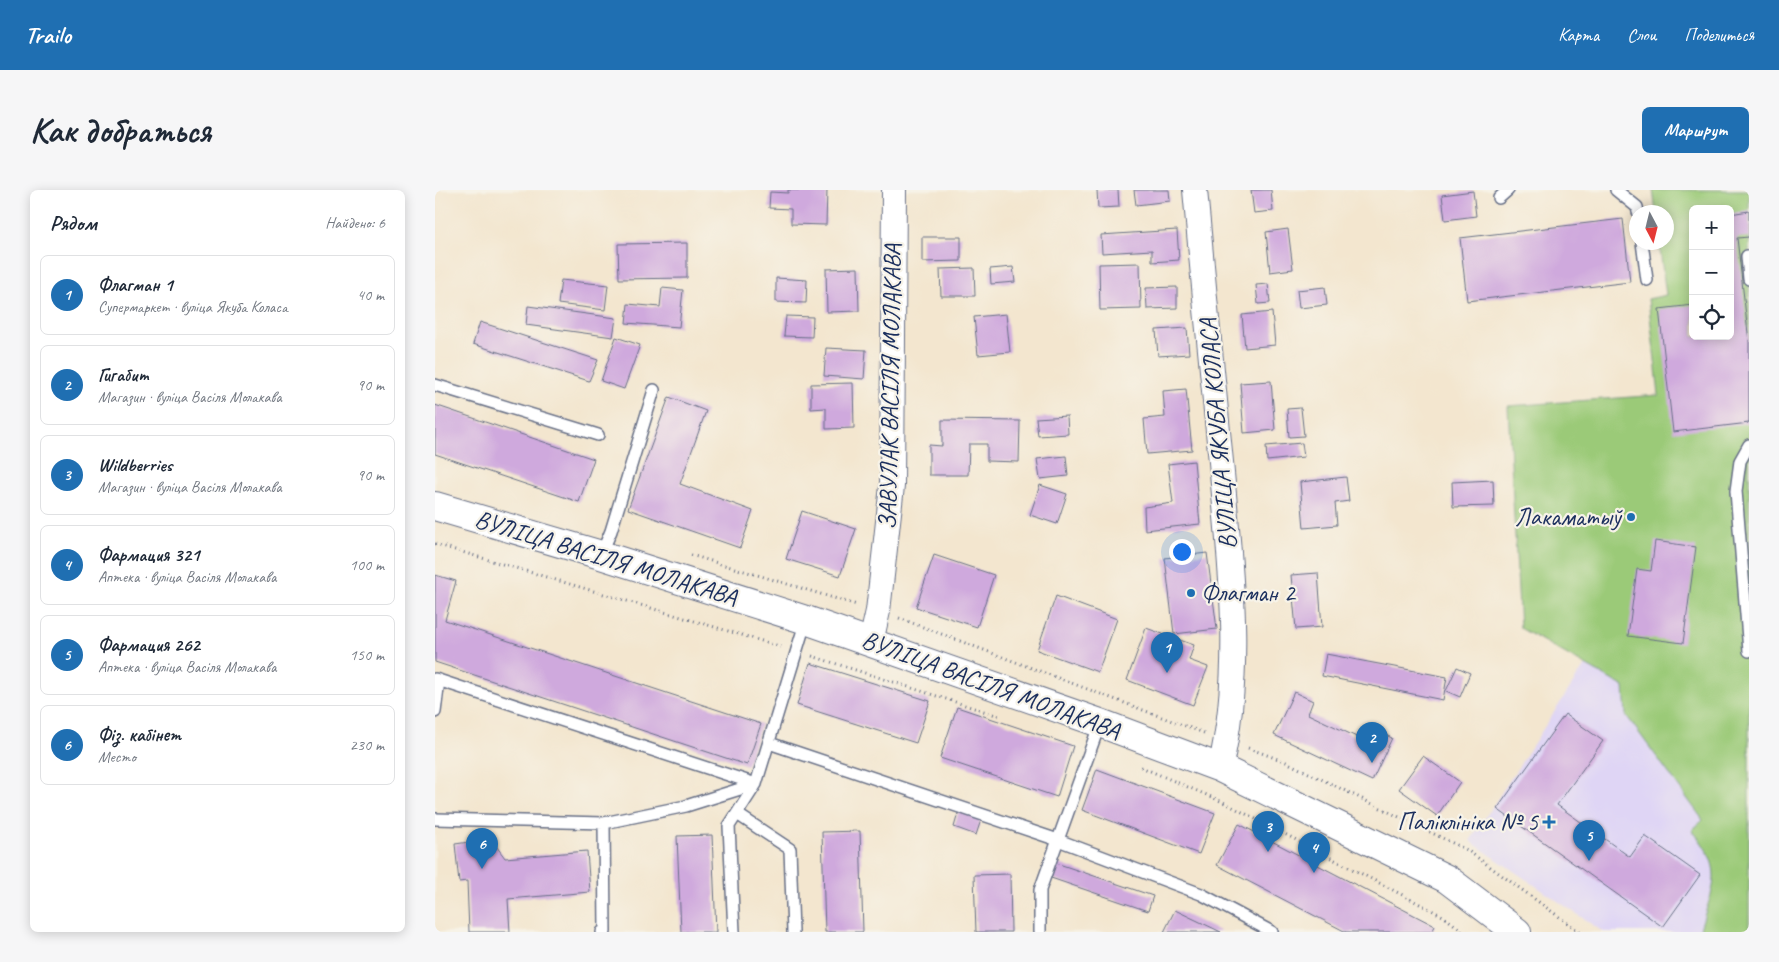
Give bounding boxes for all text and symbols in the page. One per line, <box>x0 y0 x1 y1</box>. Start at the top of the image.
text: Trailo <box>25 20 71 50</box>
text: Карта <box>1558 24 1599 46</box>
text: Слои <box>1627 24 1656 46</box>
text: Поделиться <box>1684 24 1754 46</box>
button: Маршрут <box>1642 107 1749 153</box>
text: Как добраться <box>30 108 211 153</box>
north arrow <box>1629 205 1674 250</box>
map controls <box>1689 205 1734 340</box>
button: + <box>1689 205 1734 250</box>
text: Рядом <box>50 210 97 236</box>
text: Найдено: 6 <box>325 213 385 233</box>
street label: ЗАВУЛАК ВАСІЛЯ МОЛАКАВА <box>872 243 909 530</box>
button: − <box>1689 250 1734 295</box>
text: Флагман 1 <box>98 273 173 297</box>
text: 1 <box>63 285 71 305</box>
text: 40 m <box>357 285 384 305</box>
button: locate <box>1689 295 1734 340</box>
text: Супермаркет · вуліца Якуба Коласа <box>98 297 287 317</box>
street label: ВУЛІЦА ЯКУБА КОЛАСА <box>1192 316 1244 551</box>
text: Гигабит <box>98 363 149 387</box>
text: 2 <box>63 375 71 395</box>
text: 90 m <box>357 375 384 395</box>
text: Магазин · вуліца Васіля Молакава <box>98 387 282 407</box>
text: Wildberries <box>98 453 172 477</box>
text: 3 <box>63 465 71 485</box>
text: 90 m <box>357 465 384 485</box>
text: Магазин · вуліца Васіля Молакава <box>98 477 282 497</box>
place label: Лакаматыў <box>1515 501 1623 533</box>
street label: ВУЛІЦА ВАСІЛЯ МОЛАКАВА <box>471 503 741 613</box>
marker: Лакаматыў <box>1625 511 1637 523</box>
your location <box>1169 539 1195 565</box>
text: Фармация 321 <box>98 543 200 567</box>
text: 4 <box>63 555 71 575</box>
text: 100 m <box>350 555 384 575</box>
text: Аптека · вуліца Васіля Молакава <box>98 567 276 587</box>
place label: Флагман 2 <box>1201 577 1297 609</box>
marker: Флагман 2 <box>1185 587 1197 599</box>
street label: ВУЛІЦА ВАСІЛЯ МОЛАКАВА <box>858 623 1125 747</box>
pin: 1 <box>1151 632 1183 673</box>
text: Фармация 262 <box>98 633 200 657</box>
text: 5 <box>64 645 70 665</box>
text: 150 m <box>350 645 384 665</box>
text: Аптека · вуліца Васіля Молакава <box>98 657 276 677</box>
pin: 2 <box>1356 722 1388 763</box>
text: Фіз. кабінет <box>98 723 181 747</box>
text: 6 <box>63 735 71 755</box>
text: 230 m <box>350 735 384 755</box>
text: Место <box>98 747 136 767</box>
place label: Паліклініка № 5 <box>1397 806 1540 838</box>
pin: 3 <box>1252 811 1284 852</box>
marker: Паліклініка № 5 <box>1542 815 1556 829</box>
pin: 5 <box>1573 820 1605 861</box>
pin: 6 <box>466 828 498 869</box>
pin: 4 <box>1298 832 1330 873</box>

